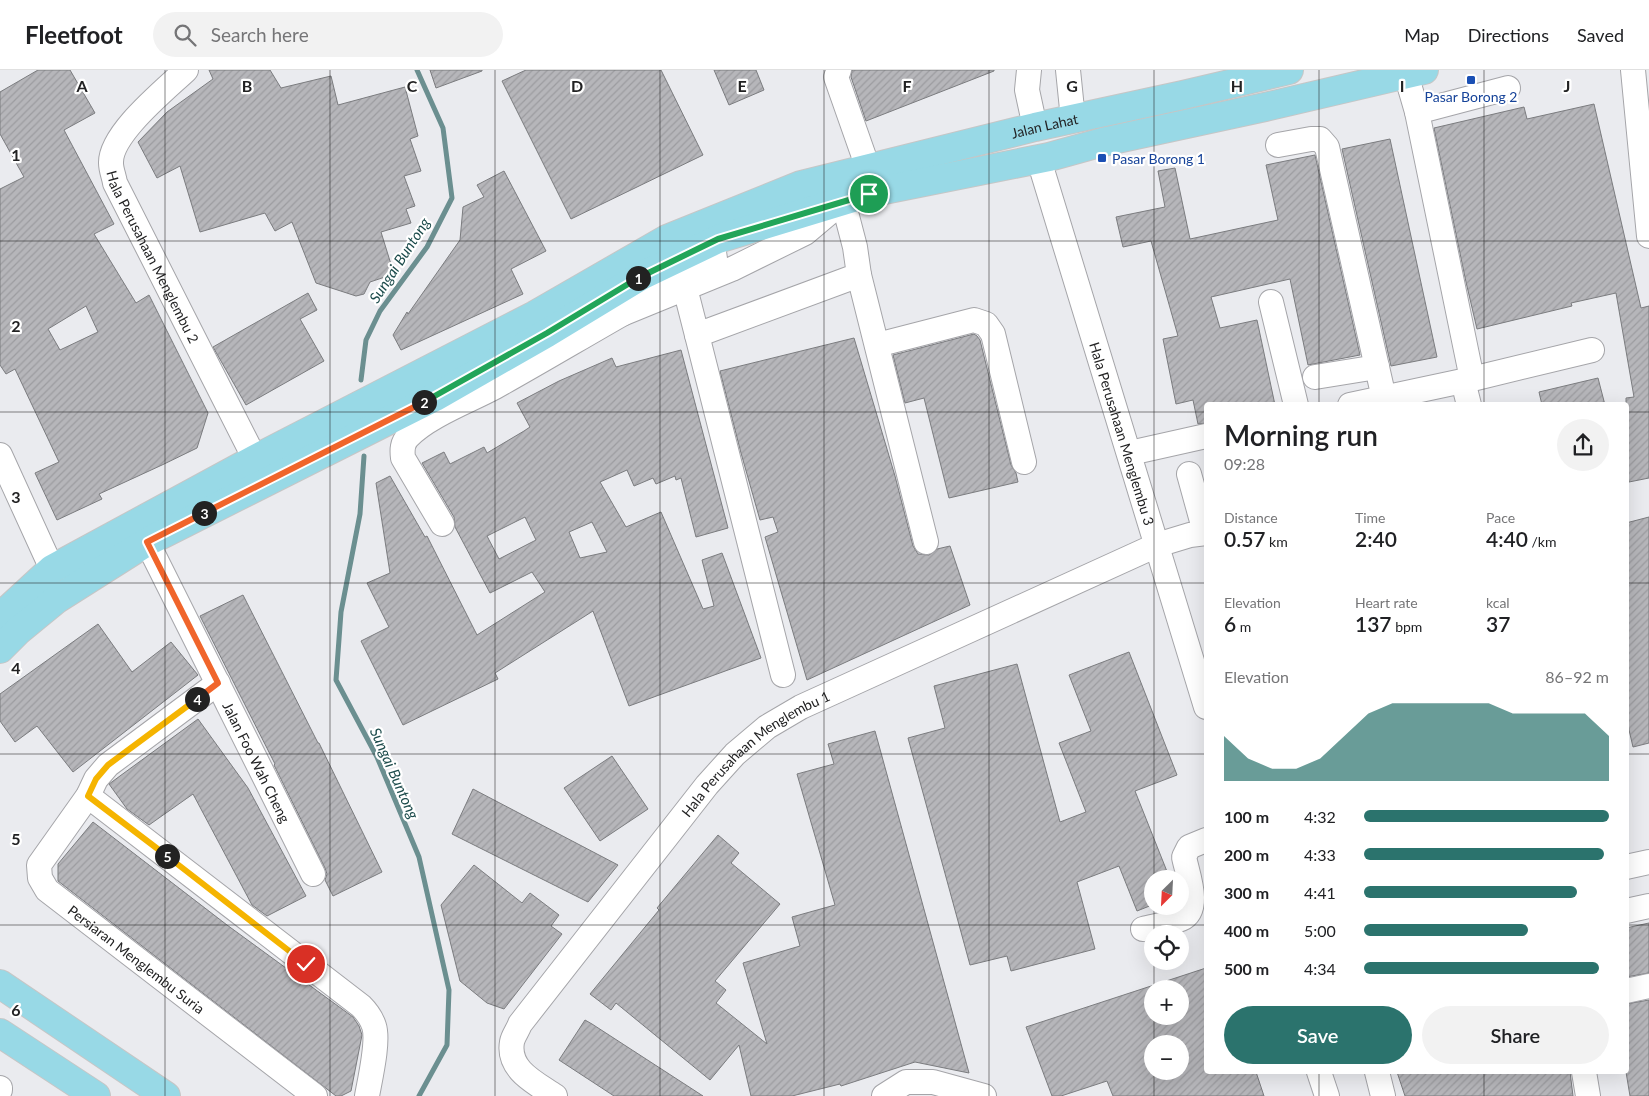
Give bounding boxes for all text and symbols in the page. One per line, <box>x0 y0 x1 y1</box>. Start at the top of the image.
search box <box>153 12 503 57</box>
text: Fleetfoot <box>25 20 123 49</box>
icon: search <box>171 21 199 49</box>
text: Search here <box>211 23 309 46</box>
text: Map <box>1404 24 1440 46</box>
text: Directions <box>1468 24 1549 46</box>
text: Saved <box>1577 24 1624 46</box>
marker: Pasar Borong 2 <box>1465 74 1477 86</box>
text: A <box>75 76 88 95</box>
text: B <box>242 76 252 95</box>
text: C <box>407 76 418 95</box>
text: D <box>571 76 583 95</box>
text: E <box>737 76 747 95</box>
text: F <box>902 76 912 95</box>
text: G <box>1066 76 1078 95</box>
text: H <box>1231 76 1243 95</box>
text: I <box>1400 76 1404 95</box>
text: J <box>1564 76 1570 95</box>
place label: Pasar Borong 2 <box>1425 88 1517 105</box>
street label: Jalan Lahat <box>1009 109 1080 141</box>
text: 1 <box>11 145 21 164</box>
place label: Pasar Borong 1 <box>1112 150 1205 167</box>
marker: Pasar Borong 1 <box>1096 152 1108 164</box>
street label: Hala Perusahaan Menglembu 2 <box>104 168 203 346</box>
pin <box>848 173 890 215</box>
icon: arrive <box>855 180 883 208</box>
water label: Sungai Buntong <box>365 213 434 306</box>
pin: 1 <box>626 266 650 290</box>
text: 1 <box>634 270 643 287</box>
text: 2 <box>11 316 21 335</box>
street label: Hala Perusahaan Menglembu 3 <box>1087 340 1158 527</box>
pin: 2 <box>412 390 436 414</box>
text: 2 <box>420 394 429 411</box>
text: Morning run <box>1224 418 1378 452</box>
button: share <box>1557 419 1609 471</box>
text: 09:28 <box>1224 454 1265 473</box>
text: 3 <box>11 487 21 506</box>
pin: 3 <box>192 500 216 526</box>
text: 3 <box>200 505 209 522</box>
text: Distance <box>1224 509 1278 526</box>
text: Time <box>1355 509 1386 526</box>
text: Pace <box>1486 509 1515 526</box>
text: 0.57 <box>1224 526 1266 551</box>
text: 2:40 <box>1355 526 1397 551</box>
text: 4:40 <box>1486 526 1528 551</box>
text: km <box>1266 533 1288 550</box>
text: /km <box>1528 533 1556 550</box>
text: Elevation <box>1224 594 1281 611</box>
text: Heart rate <box>1355 594 1418 611</box>
text: kcal <box>1486 594 1510 611</box>
text: 6 <box>1224 611 1236 636</box>
text: 137 <box>1355 611 1392 636</box>
text: 37 <box>1486 611 1510 636</box>
text: m <box>1236 618 1251 635</box>
text: bpm <box>1392 618 1422 635</box>
text: 4 <box>11 658 21 677</box>
text: Elevation <box>1224 667 1289 686</box>
text: 86–92 m <box>1545 667 1609 686</box>
pin: 4 <box>184 686 210 712</box>
street label: Hala Perusahaan Menglembu 1 <box>677 687 832 820</box>
text: 4 <box>193 691 202 708</box>
street label: Jalan Foo Wah Cheng <box>220 699 294 825</box>
water label: Sungai Buntong <box>367 725 423 822</box>
text: 100 m <box>1224 807 1269 826</box>
text: 4:32 <box>1304 807 1336 826</box>
text: 5 <box>11 829 21 848</box>
pin: 5 <box>154 844 180 868</box>
text: 200 m <box>1224 845 1269 864</box>
text: 4:33 <box>1304 845 1336 864</box>
text: 5 <box>163 848 172 865</box>
north arrow <box>1144 870 1189 915</box>
map controls <box>1144 870 1189 1080</box>
text: 300 m <box>1224 883 1269 902</box>
text: 4:41 <box>1304 883 1336 902</box>
street label: Persiaran Menglembu Suria <box>65 901 208 1017</box>
text: 400 m <box>1224 921 1269 940</box>
text: 5:00 <box>1304 921 1336 940</box>
button: locate <box>1144 925 1189 970</box>
pin <box>285 943 327 985</box>
icon: check <box>292 950 320 978</box>
text: 500 m <box>1224 959 1269 978</box>
text: 4:34 <box>1304 959 1336 978</box>
button: + <box>1144 980 1189 1025</box>
text: 6 <box>11 1000 21 1019</box>
button: Save <box>1224 1006 1412 1064</box>
button: Share <box>1422 1006 1609 1064</box>
button: − <box>1144 1035 1189 1080</box>

